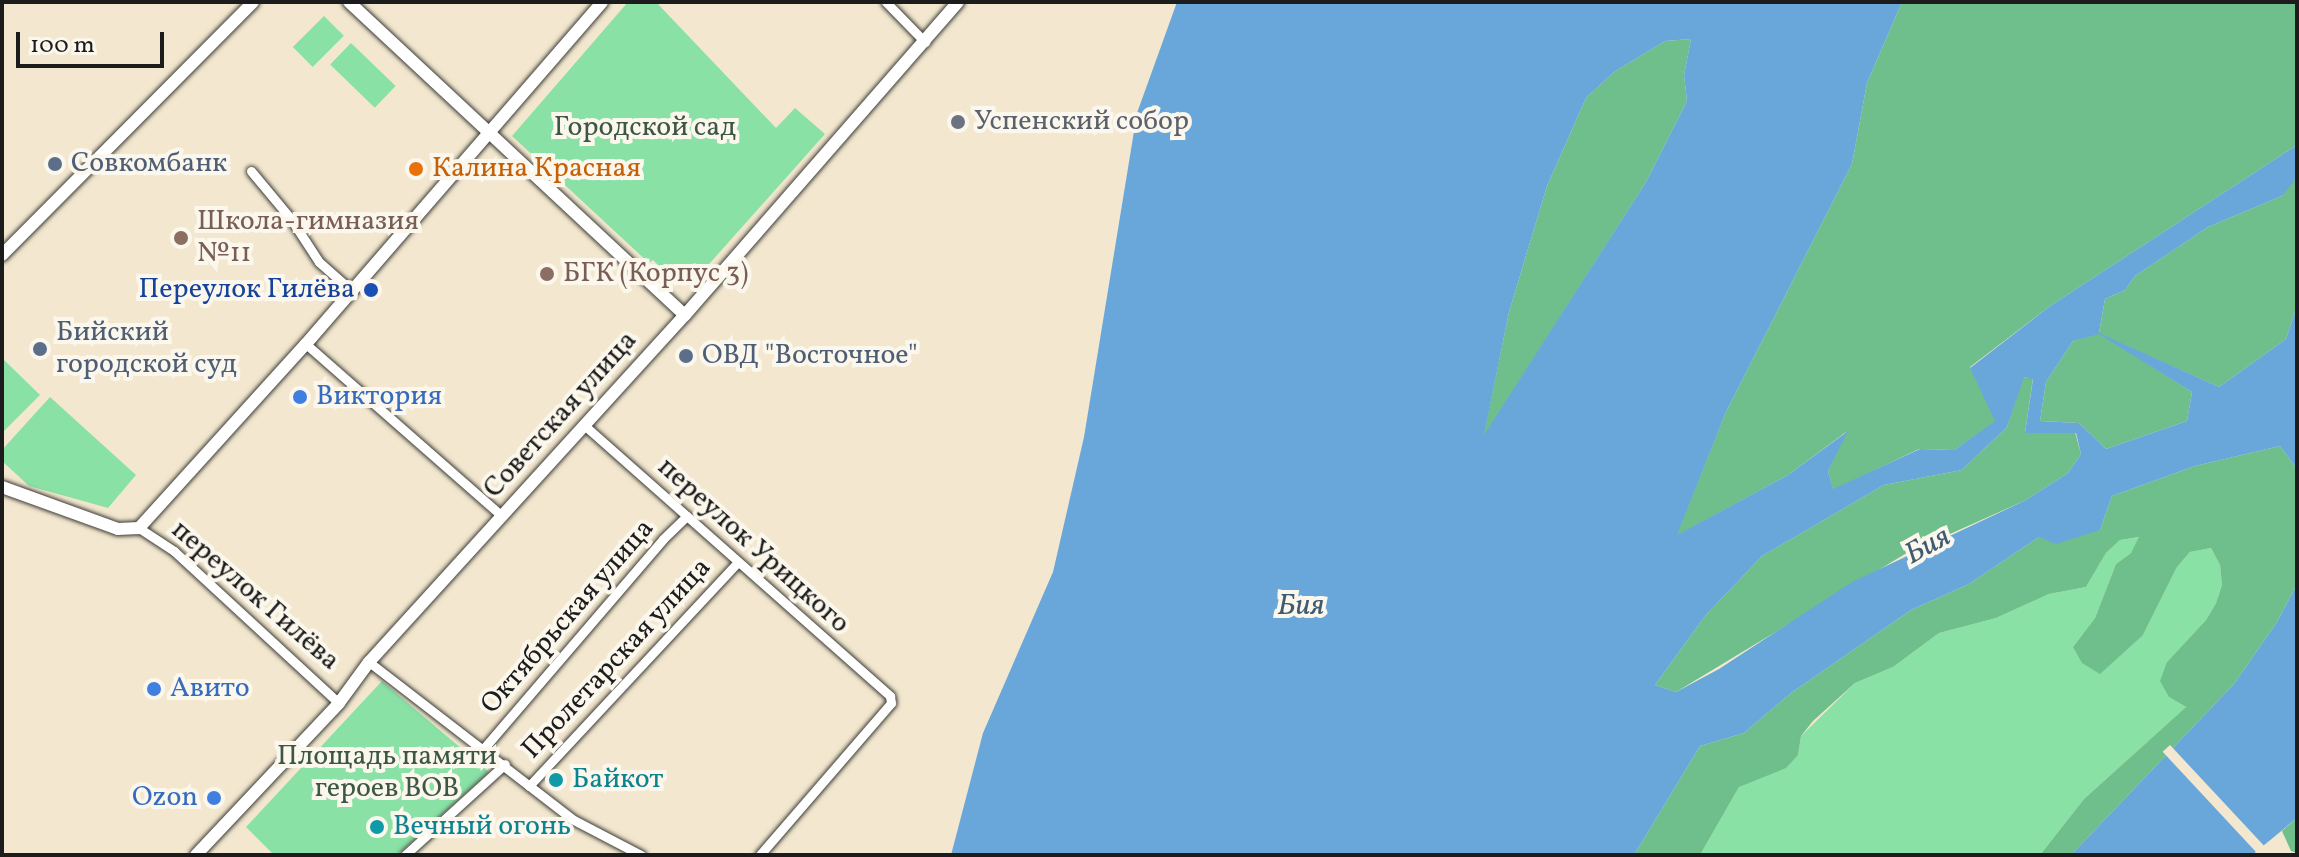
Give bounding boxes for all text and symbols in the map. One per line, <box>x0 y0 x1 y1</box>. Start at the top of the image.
scale bar <box>20 16 168 66</box>
text: 100 m <box>30 29 95 63</box>
place label: Успенский собор <box>974 105 1189 139</box>
park label: Городской сад <box>554 111 736 145</box>
marker: Успенский собор <box>949 113 967 131</box>
place label: Совкомбанк <box>71 147 227 181</box>
place label: Калина Красная <box>432 152 641 186</box>
marker: Совкомбанк <box>46 155 64 173</box>
marker: Калина Красная <box>407 160 425 178</box>
place label: Школа-гимназия №11 <box>197 205 419 271</box>
marker: Школа-гимназия №11 <box>172 229 190 247</box>
place label: БГК (Корпус 3) <box>563 257 748 291</box>
marker: БГК (Корпус 3) <box>538 265 556 283</box>
place label: Переулок Гилёва <box>139 273 355 307</box>
marker: Переулок Гилёва <box>362 281 380 299</box>
place label: Бийский городской суд <box>56 316 237 382</box>
street label: Советская улица <box>477 324 645 506</box>
place label: ОВД "Восточное" <box>702 339 918 373</box>
marker: Бийский городской суд <box>31 340 49 358</box>
marker: ОВД "Восточное" <box>677 347 695 365</box>
place label: Виктория <box>316 380 442 414</box>
marker: Виктория <box>291 388 309 406</box>
street label: переулок Урицкого <box>650 451 856 641</box>
street label: Октябрьская улица <box>474 512 662 722</box>
street label: переулок Гилёва <box>164 514 346 678</box>
water label: Бия <box>1899 519 1957 573</box>
street label: Пролетарская улица <box>515 551 719 767</box>
water label: Бия <box>1278 588 1324 624</box>
place label: Авито <box>170 672 250 706</box>
marker: Авито <box>145 680 163 698</box>
park label: Площадь памяти героев ВОВ <box>277 740 497 806</box>
place label: Байкот <box>572 763 664 797</box>
marker: Байкот <box>547 771 565 789</box>
place label: Ozon <box>132 781 198 815</box>
marker: Ozon <box>205 789 223 807</box>
place label: Вечный огонь <box>393 810 571 844</box>
marker: Вечный огонь <box>368 818 386 836</box>

